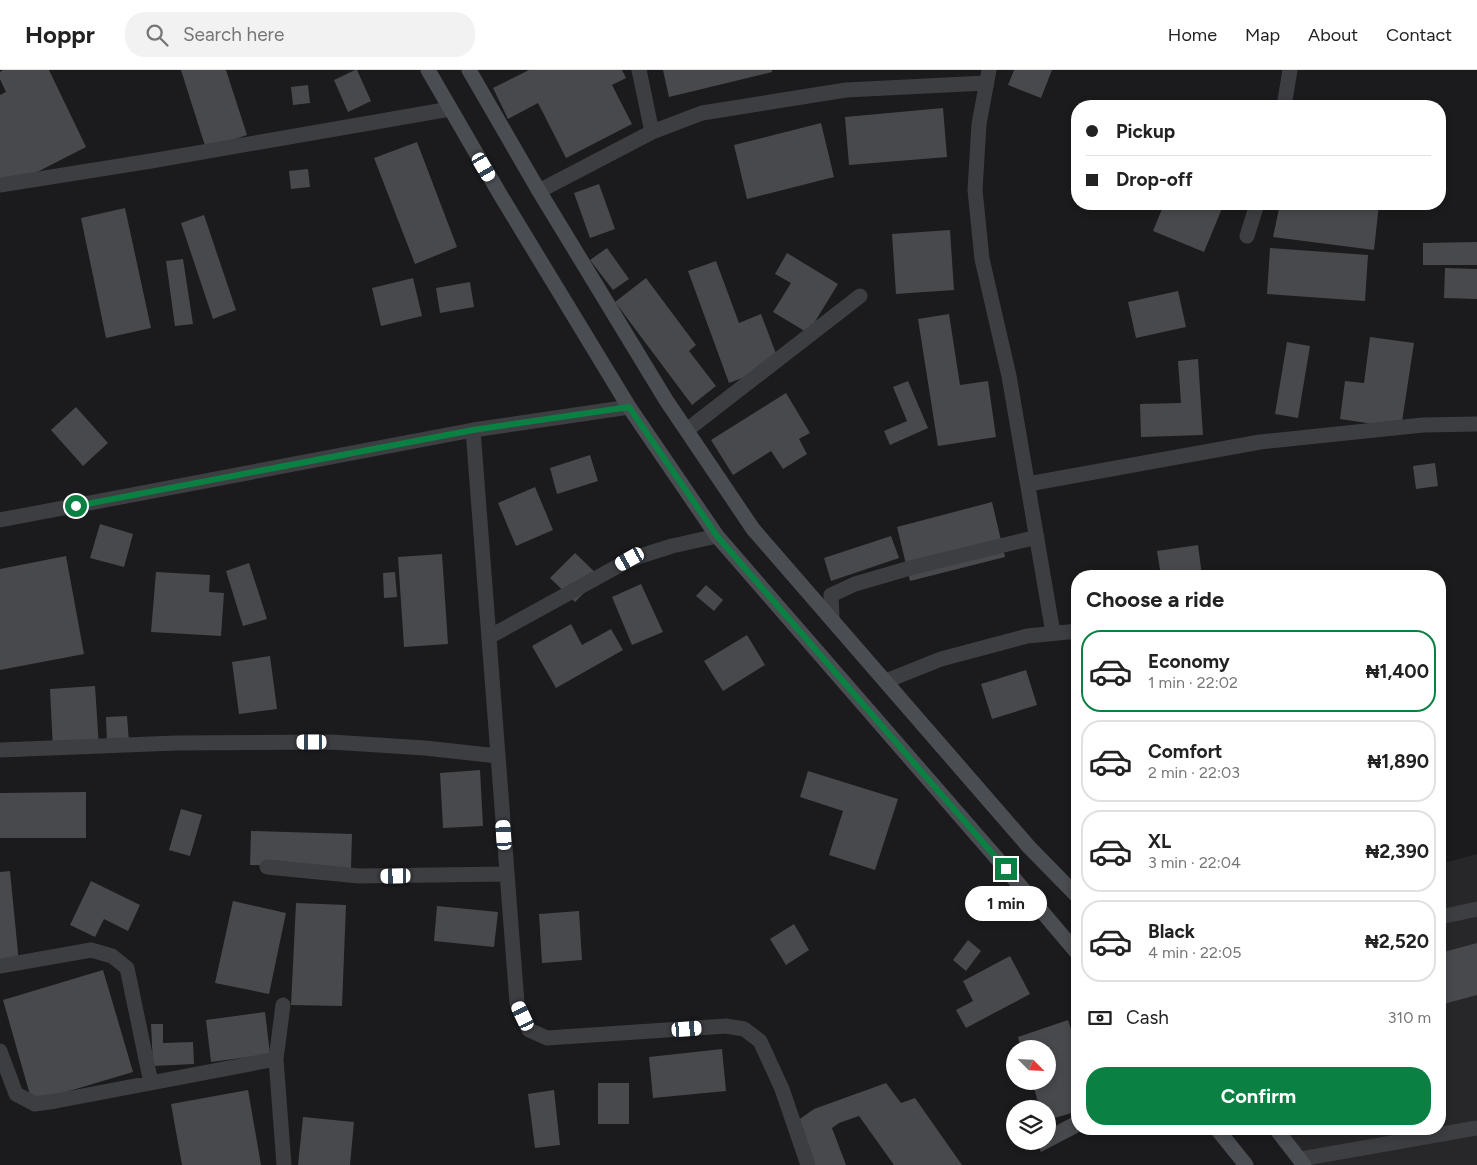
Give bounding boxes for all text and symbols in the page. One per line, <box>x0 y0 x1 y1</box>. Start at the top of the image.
search box <box>125 12 475 57</box>
text: Hoppr <box>25 20 95 49</box>
icon: search <box>143 21 171 49</box>
text: Search here <box>183 23 284 46</box>
text: Home <box>1168 24 1217 46</box>
text: Map <box>1245 24 1280 46</box>
text: About <box>1308 24 1358 46</box>
text: Contact <box>1386 24 1452 46</box>
text: Pickup <box>1116 120 1175 143</box>
car <box>470 150 497 184</box>
text: Drop-off <box>1116 168 1193 191</box>
route start <box>65 495 87 517</box>
car <box>613 545 646 573</box>
text: Choose a ride <box>1086 586 1224 613</box>
icon: car <box>1088 649 1133 694</box>
text: Economy <box>1148 650 1230 673</box>
text: ₦1,400 <box>1366 660 1429 683</box>
text: 1 min · 22:02 <box>1148 673 1238 692</box>
car <box>297 735 327 750</box>
icon: car <box>1088 739 1133 784</box>
text: Comfort <box>1148 740 1223 763</box>
text: ₦1,890 <box>1367 750 1429 773</box>
text: 2 min · 22:03 <box>1148 763 1240 782</box>
car <box>495 820 512 850</box>
icon: car <box>1088 829 1133 874</box>
text: XL <box>1148 830 1171 853</box>
text: ₦2,390 <box>1365 840 1429 863</box>
text: 3 min · 22:04 <box>1148 853 1241 872</box>
route end <box>995 858 1017 880</box>
car <box>380 868 411 884</box>
callout: 1 min <box>965 886 1047 922</box>
text: 1 min <box>987 894 1025 913</box>
icon: car <box>1088 919 1133 964</box>
text: Black <box>1148 920 1195 943</box>
text: ₦2,520 <box>1365 930 1429 953</box>
text: 4 min · 22:05 <box>1148 943 1242 962</box>
car <box>509 999 536 1033</box>
icon: cash <box>1086 1004 1114 1032</box>
text: Cash <box>1126 1006 1169 1029</box>
text: 310 m <box>1388 1008 1431 1027</box>
car <box>671 1020 702 1038</box>
north arrow <box>1006 1040 1056 1090</box>
map controls <box>1006 1040 1056 1150</box>
button: Confirm <box>1086 1067 1431 1125</box>
button: layers <box>1006 1100 1056 1150</box>

